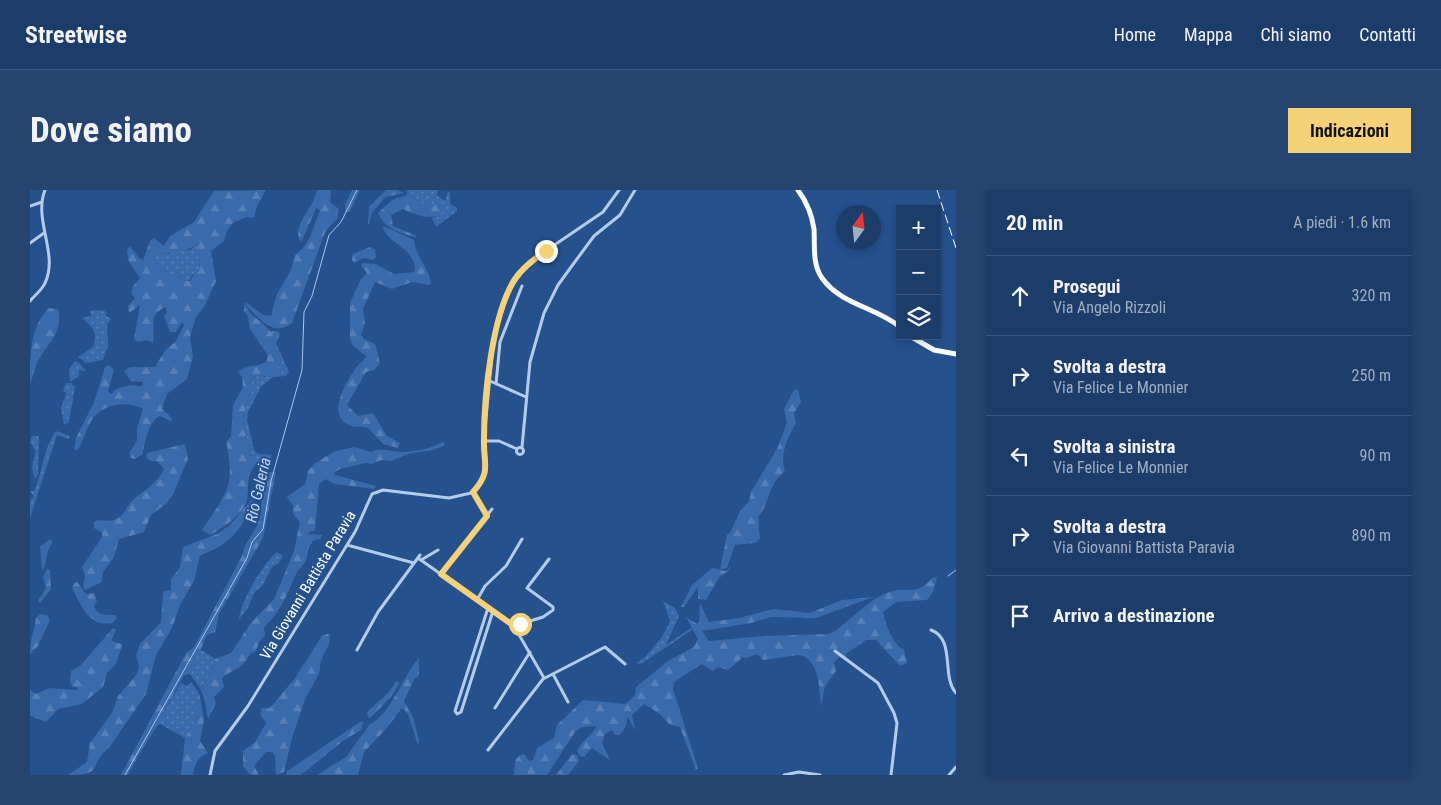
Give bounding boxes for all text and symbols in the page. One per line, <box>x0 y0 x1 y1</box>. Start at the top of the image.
text: Streetwise <box>25 21 127 49</box>
text: Home <box>1114 24 1156 45</box>
text: Mappa <box>1184 24 1233 45</box>
text: Chi siamo <box>1261 24 1331 45</box>
text: Contatti <box>1359 24 1416 45</box>
button: Indicazioni <box>1288 108 1411 153</box>
text: Dove siamo <box>30 110 192 151</box>
north arrow <box>836 205 881 250</box>
map controls <box>896 205 941 340</box>
button: + <box>896 205 941 250</box>
text: 20 min <box>1006 211 1063 235</box>
text: A piedi · 1.6 km <box>1293 213 1391 232</box>
route end <box>535 240 558 263</box>
button: − <box>896 250 941 295</box>
text: Prosegui <box>1053 275 1121 298</box>
icon: ahead <box>1006 282 1034 310</box>
text: 320 m <box>1352 286 1391 305</box>
button: layers <box>896 295 941 340</box>
text: Via Angelo Rizzoli <box>1053 298 1166 317</box>
text: Svolta a destra <box>1053 355 1166 378</box>
icon: right <box>1006 362 1034 390</box>
text: 250 m <box>1352 366 1391 385</box>
text: Via Felice Le Monnier <box>1053 378 1188 397</box>
text: Svolta a sinistra <box>1053 435 1175 458</box>
icon: left <box>1006 442 1034 470</box>
text: 90 m <box>1359 446 1391 465</box>
water label: Rio Galeria <box>241 456 275 524</box>
text: Via Felice Le Monnier <box>1053 458 1188 477</box>
street label: Via Giovanni Battista Paravia <box>256 507 360 663</box>
text: Svolta a destra <box>1053 515 1166 538</box>
icon: right <box>1006 522 1034 550</box>
text: 890 m <box>1352 526 1391 545</box>
text: Via Giovanni Battista Paravia <box>1053 538 1235 557</box>
icon: arrive <box>1006 602 1034 630</box>
text: Arrivo a destinazione <box>1053 604 1215 627</box>
route start <box>509 613 532 636</box>

